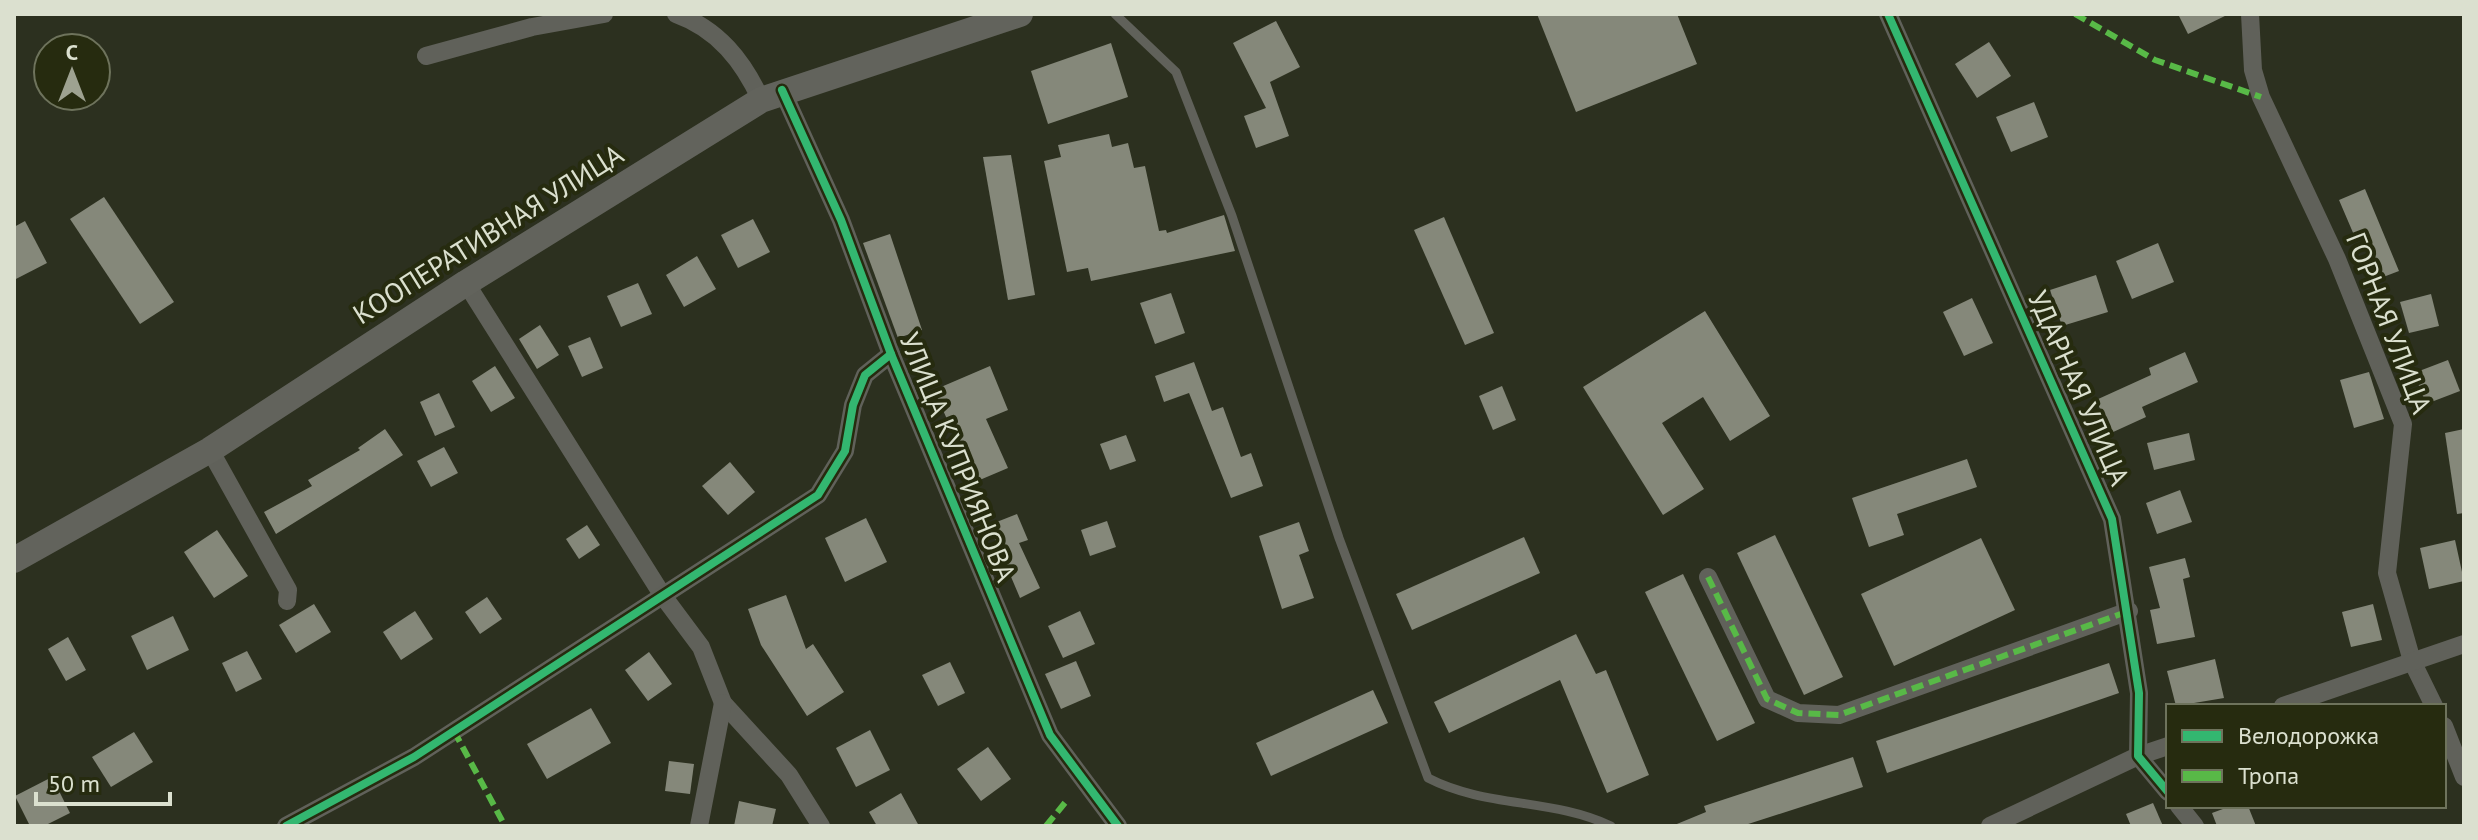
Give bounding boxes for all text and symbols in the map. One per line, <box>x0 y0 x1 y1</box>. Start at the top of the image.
north arrow <box>32 32 112 112</box>
text: С <box>66 38 78 66</box>
street label: КООПЕРАТИВНАЯ УЛИЦА <box>346 135 630 332</box>
street label: ГОРНАЯ УЛИЦА <box>2338 227 2441 419</box>
street label: УДАРНАЯ УЛИЦА <box>2020 285 2139 492</box>
street label: УЛИЦА КУПРИЯНОВА <box>892 327 1026 587</box>
legend <box>2166 704 2446 808</box>
text: Велодорожка <box>2238 720 2379 751</box>
scale bar <box>36 756 170 806</box>
text: Тропа <box>2238 760 2299 791</box>
text: 50 m <box>48 768 100 799</box>

